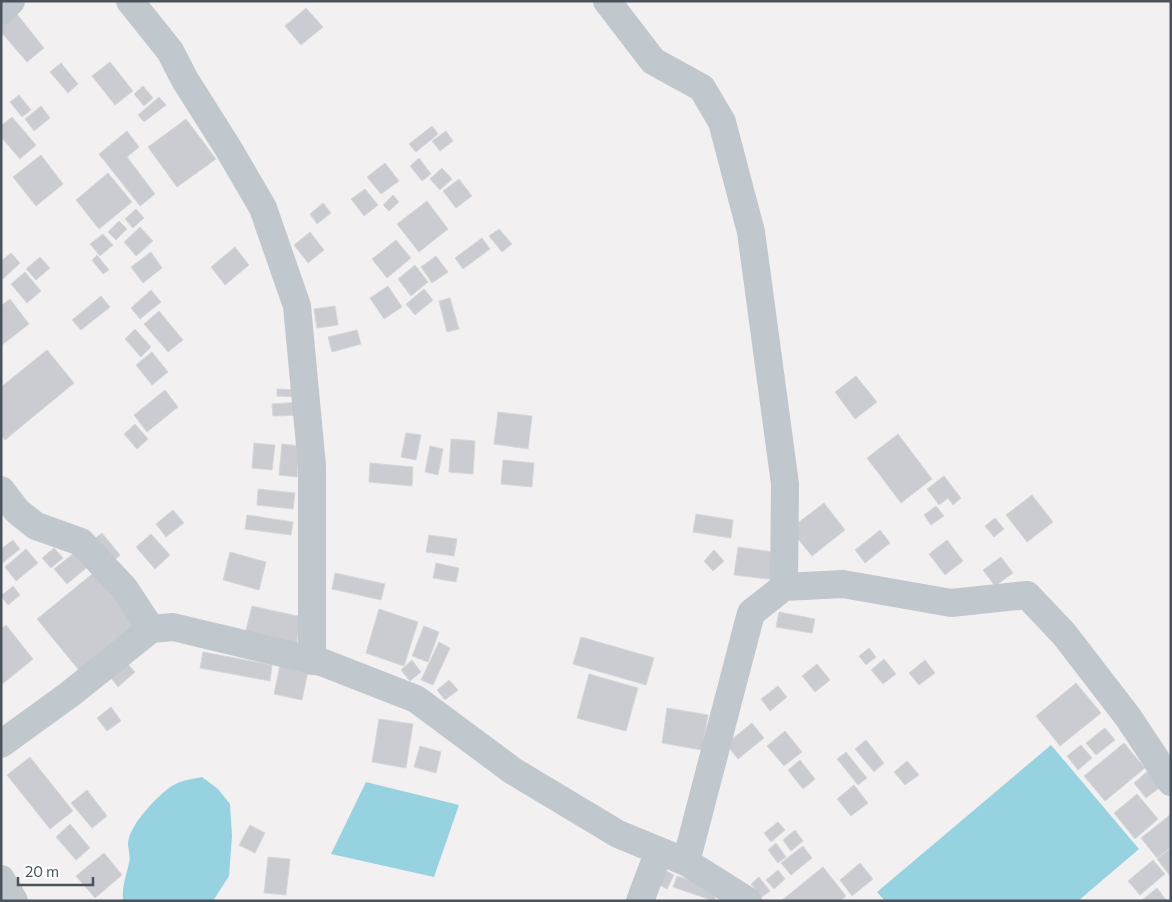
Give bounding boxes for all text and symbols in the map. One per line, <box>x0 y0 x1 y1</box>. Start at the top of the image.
scale bar <box>18 854 92 886</box>
text: 20 m <box>25 862 59 880</box>

